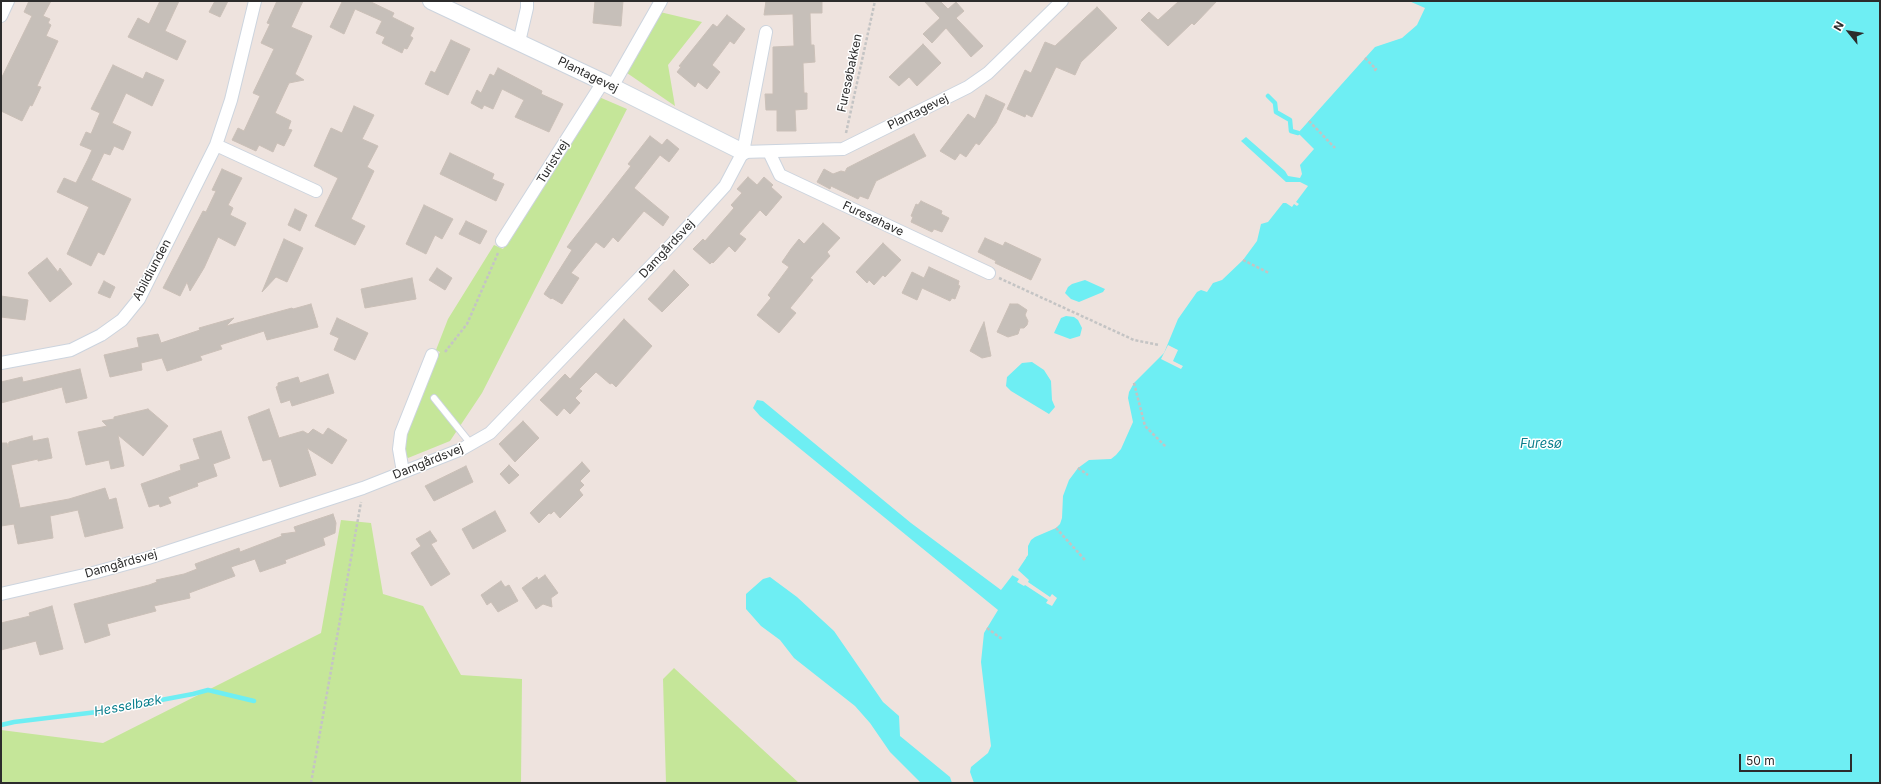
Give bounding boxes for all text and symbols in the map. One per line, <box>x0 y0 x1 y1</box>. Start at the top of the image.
north arrow <box>1829 12 1869 52</box>
text: N <box>1830 19 1847 33</box>
street label: Furesøbakken <box>835 32 865 114</box>
street label: Plantagevej <box>555 54 621 96</box>
street label: Plantagevej <box>885 91 951 133</box>
street label: Turistvej <box>534 138 572 186</box>
street label: Furesøhave <box>840 199 906 239</box>
street label: Damgårdsvej <box>636 217 698 281</box>
street label: Abildlunden <box>130 237 174 303</box>
water label: Furesø <box>1520 436 1562 452</box>
street label: Damgårdsvej <box>391 441 465 483</box>
street label: Damgårdsvej <box>83 547 159 581</box>
water label: Hesselbæk <box>93 692 163 720</box>
scale bar <box>1741 746 1854 772</box>
text: 50 m <box>1746 753 1775 768</box>

